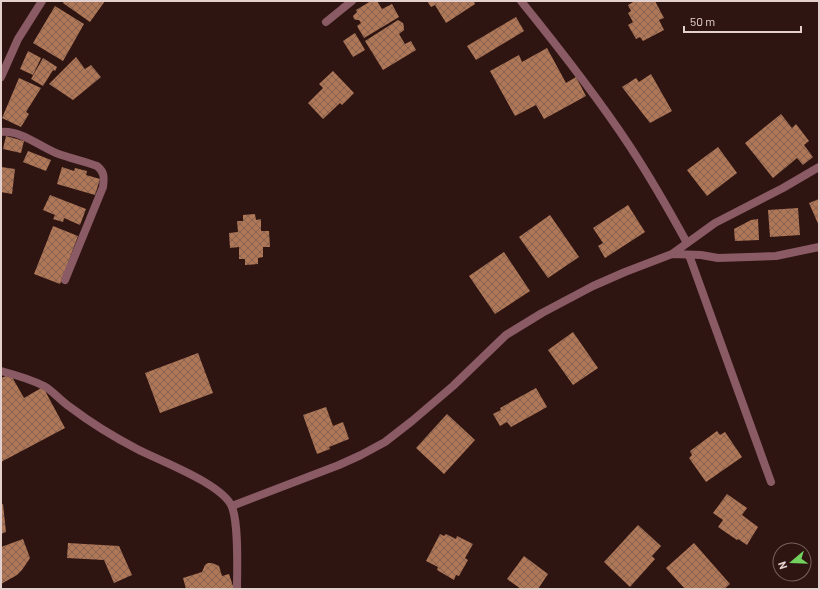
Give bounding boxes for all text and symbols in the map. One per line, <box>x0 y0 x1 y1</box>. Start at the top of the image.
scale bar <box>684 8 801 34</box>
text: 50 m <box>690 14 715 28</box>
north arrow <box>772 542 812 582</box>
text: N <box>775 560 789 571</box>

